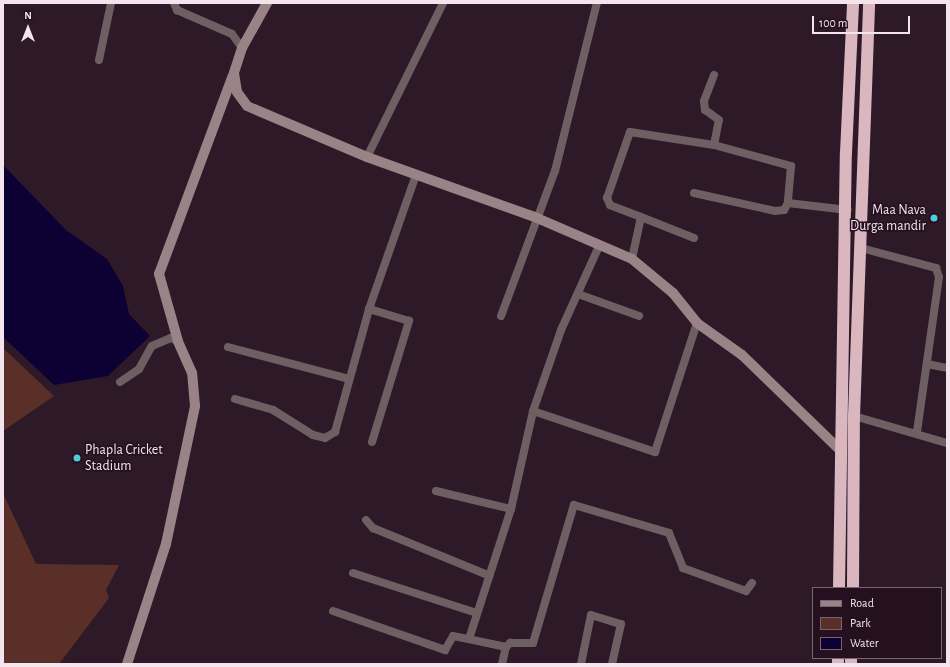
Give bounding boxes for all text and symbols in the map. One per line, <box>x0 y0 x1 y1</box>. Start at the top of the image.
north arrow <box>8 8 48 48</box>
scale bar <box>814 8 912 34</box>
text: N <box>24 10 32 21</box>
text: 100 m <box>819 17 847 29</box>
place label: Maa Nava Durga mandir <box>850 202 926 234</box>
marker: Maa Nava Durga mandir <box>929 213 939 223</box>
place label: Phapla Cricket Stadium <box>85 442 163 474</box>
marker: Phapla Cricket Stadium <box>72 453 82 463</box>
legend <box>812 587 942 659</box>
text: Road <box>850 597 874 609</box>
text: Park <box>850 617 871 629</box>
text: Water <box>850 637 879 649</box>

